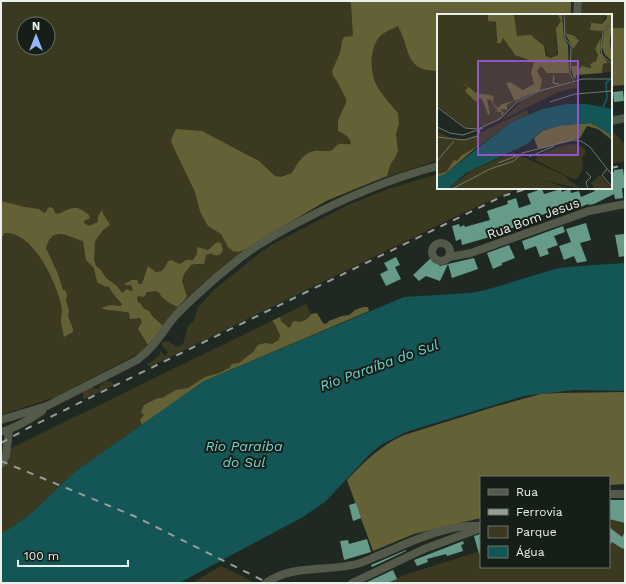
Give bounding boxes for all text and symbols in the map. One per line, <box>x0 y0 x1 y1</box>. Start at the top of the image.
inset map <box>437 14 612 189</box>
north arrow <box>16 16 56 56</box>
text: N <box>32 20 40 33</box>
street label: Rua Bom Jesus <box>485 195 582 242</box>
water label: Rio Paraíba do Sul <box>317 336 441 394</box>
water label: Rio Paraiba do Sul <box>205 438 283 470</box>
legend <box>480 476 610 568</box>
text: Rua <box>516 485 538 499</box>
text: Ferrovia <box>516 505 563 519</box>
text: Parque <box>516 525 557 539</box>
scale bar <box>18 542 128 568</box>
text: Água <box>516 545 545 559</box>
text: 100 m <box>24 549 59 563</box>

